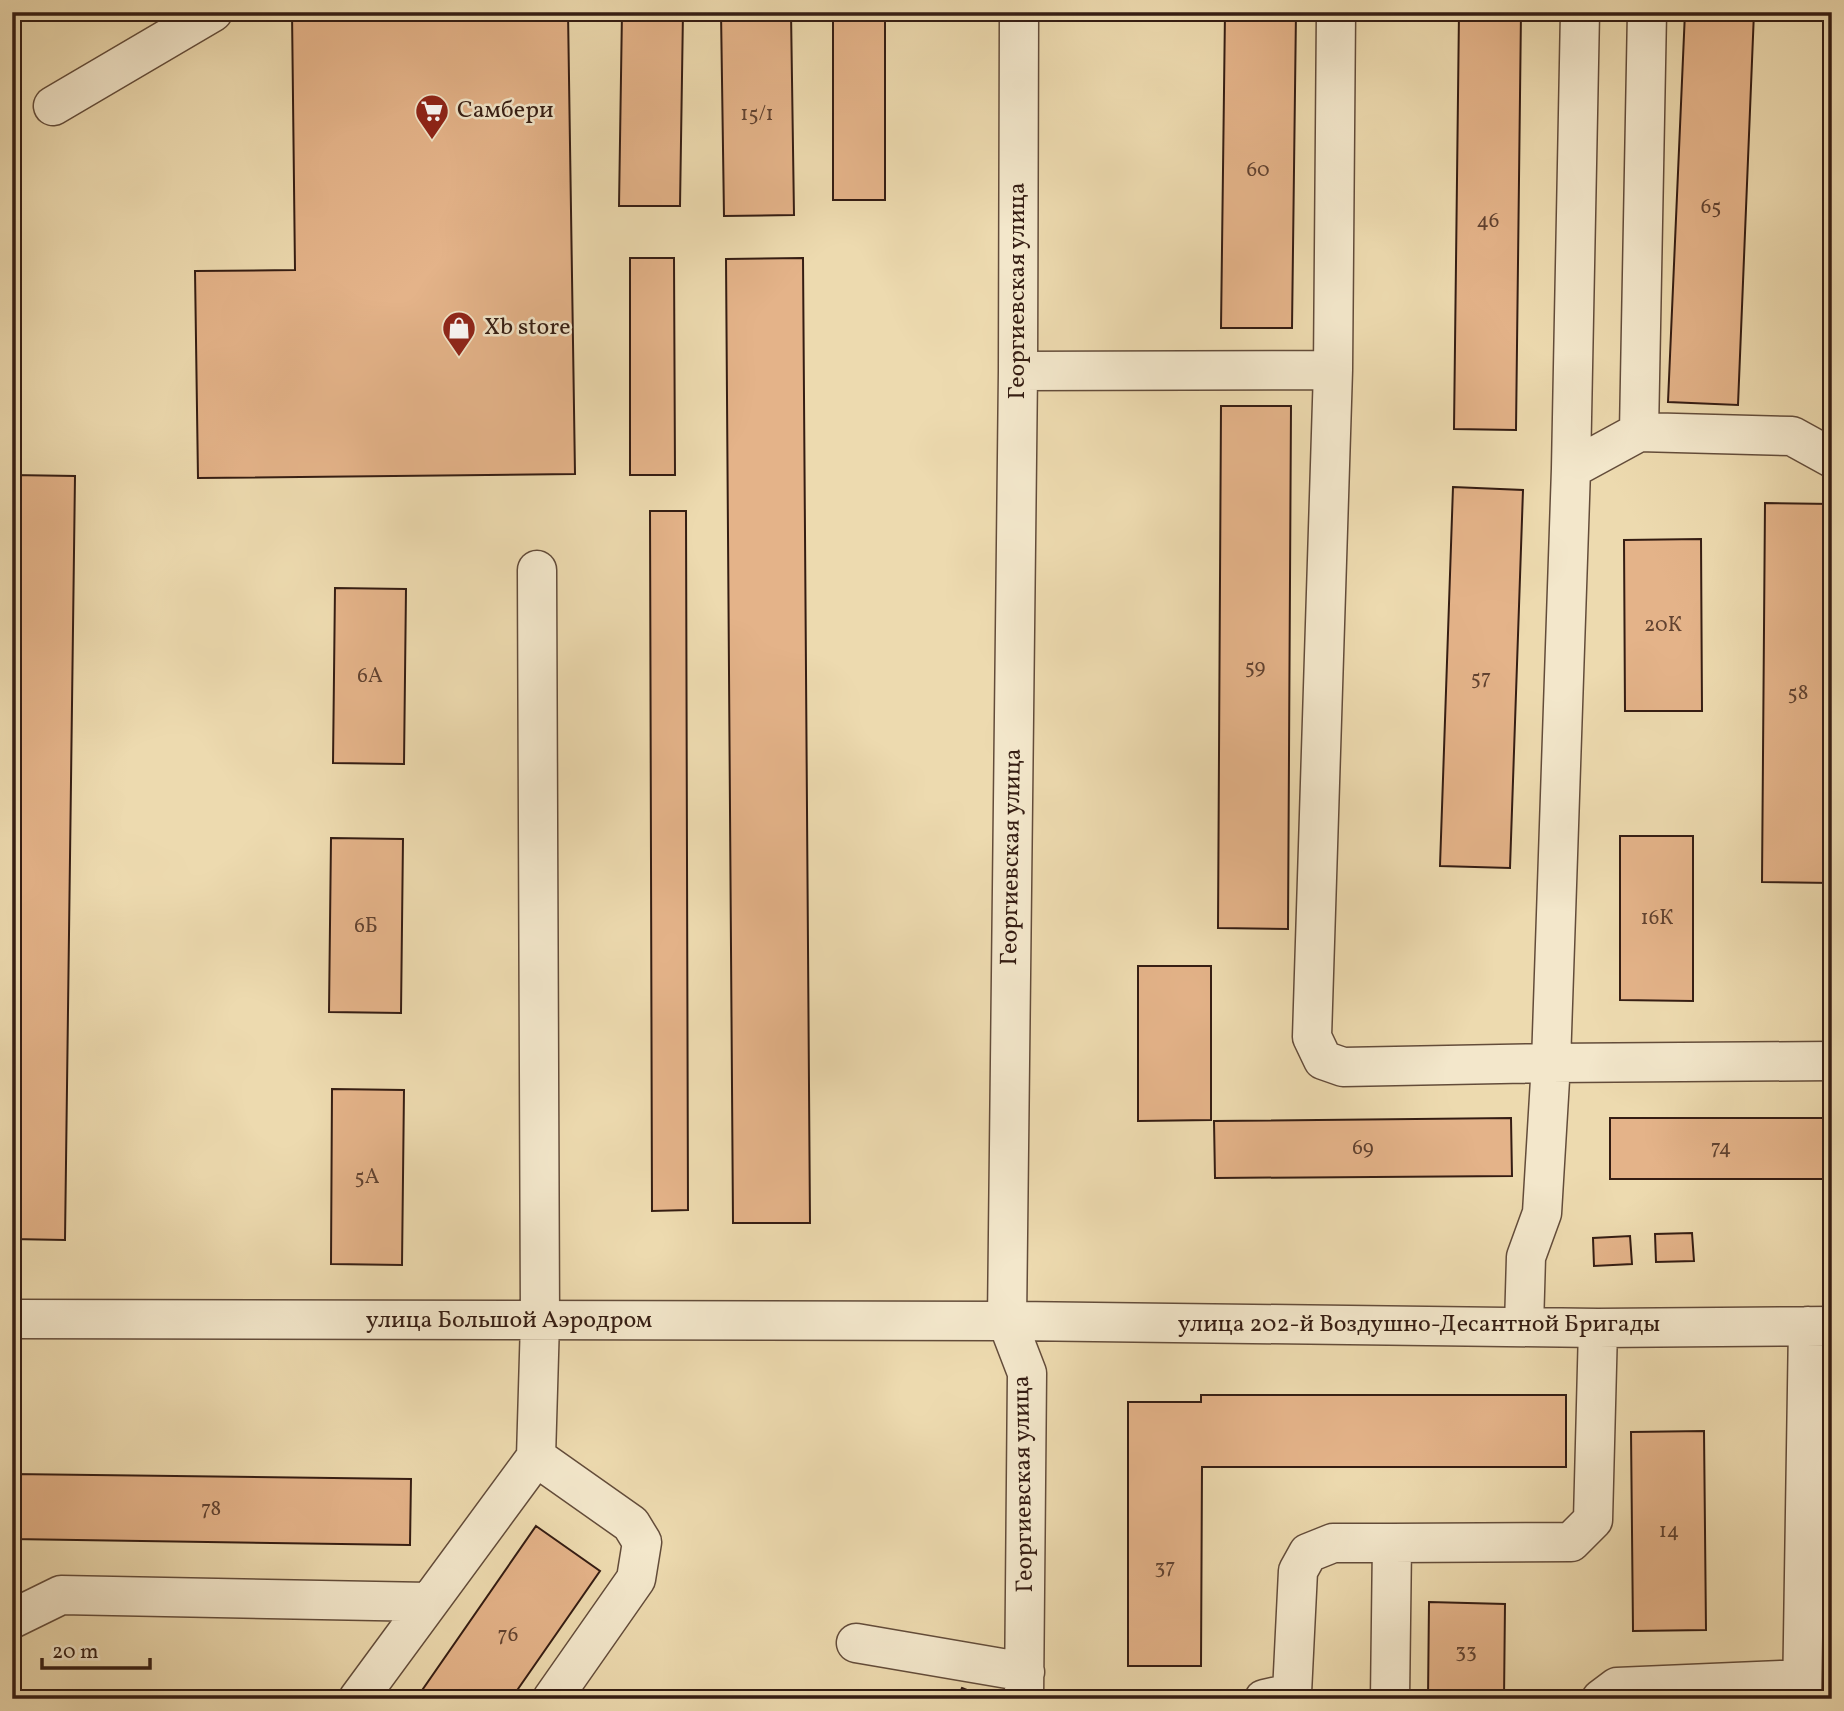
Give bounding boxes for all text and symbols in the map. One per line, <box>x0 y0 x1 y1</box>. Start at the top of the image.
supermarket icon: Самбери <box>413 92 451 141</box>
place label: Самбери <box>457 94 554 128</box>
house number: 15/1 <box>740 100 774 129</box>
house number: 60 <box>1246 156 1270 185</box>
street label: Георгиевская улица <box>1001 182 1035 400</box>
house number: 65 <box>1701 193 1721 222</box>
house number: 46 <box>1477 207 1499 236</box>
shop icon: Xb store <box>440 309 478 358</box>
place label: Xb store <box>484 311 571 345</box>
house number: 20К <box>1644 611 1682 640</box>
house number: 59 <box>1245 653 1265 682</box>
house number: 6А <box>357 662 383 691</box>
house number: 57 <box>1471 664 1491 693</box>
house number: 58 <box>1788 679 1808 708</box>
street label: Георгиевская улица <box>993 748 1031 966</box>
house number: 16К <box>1640 904 1674 933</box>
house number: 6Б <box>354 912 378 941</box>
house number: 69 <box>1352 1134 1374 1163</box>
house number: 74 <box>1711 1134 1731 1163</box>
house number: 5А <box>355 1163 380 1192</box>
street label: улица Большой Аэродром <box>366 1304 652 1338</box>
street label: улица 202-й Воздушно-Десантной Бригады <box>1178 1308 1660 1342</box>
street label: Георгиевская улица <box>1005 1375 1043 1593</box>
house number: 78 <box>201 1495 221 1524</box>
house number: 14 <box>1659 1517 1679 1546</box>
house number: 37 <box>1155 1553 1175 1582</box>
house number: 76 <box>498 1621 518 1650</box>
scale bar <box>42 1627 150 1671</box>
house number: 33 <box>1455 1637 1477 1666</box>
text: 20 m <box>52 1638 98 1667</box>

